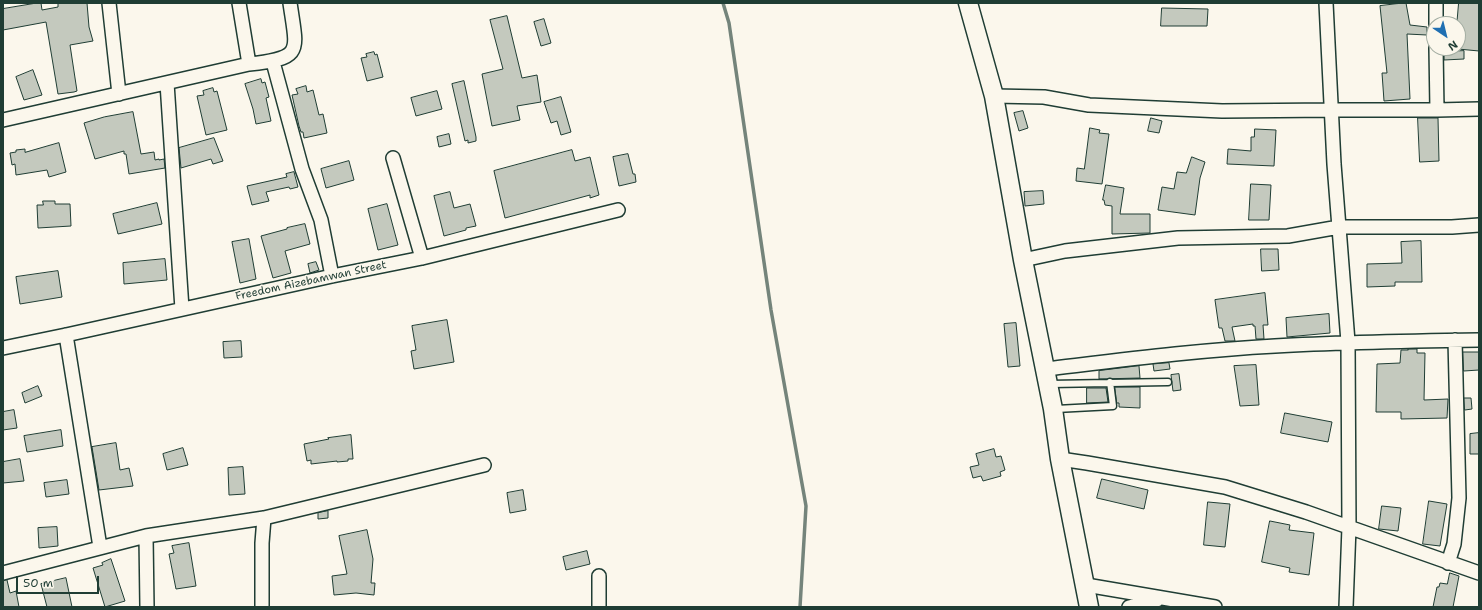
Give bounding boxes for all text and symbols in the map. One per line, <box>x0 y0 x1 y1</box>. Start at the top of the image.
north arrow <box>1426 16 1466 56</box>
text: N <box>1445 37 1460 54</box>
street label: Freedom Aizebamwan Street <box>234 259 388 303</box>
scale bar <box>18 568 101 594</box>
text: 50 m <box>23 575 53 591</box>

